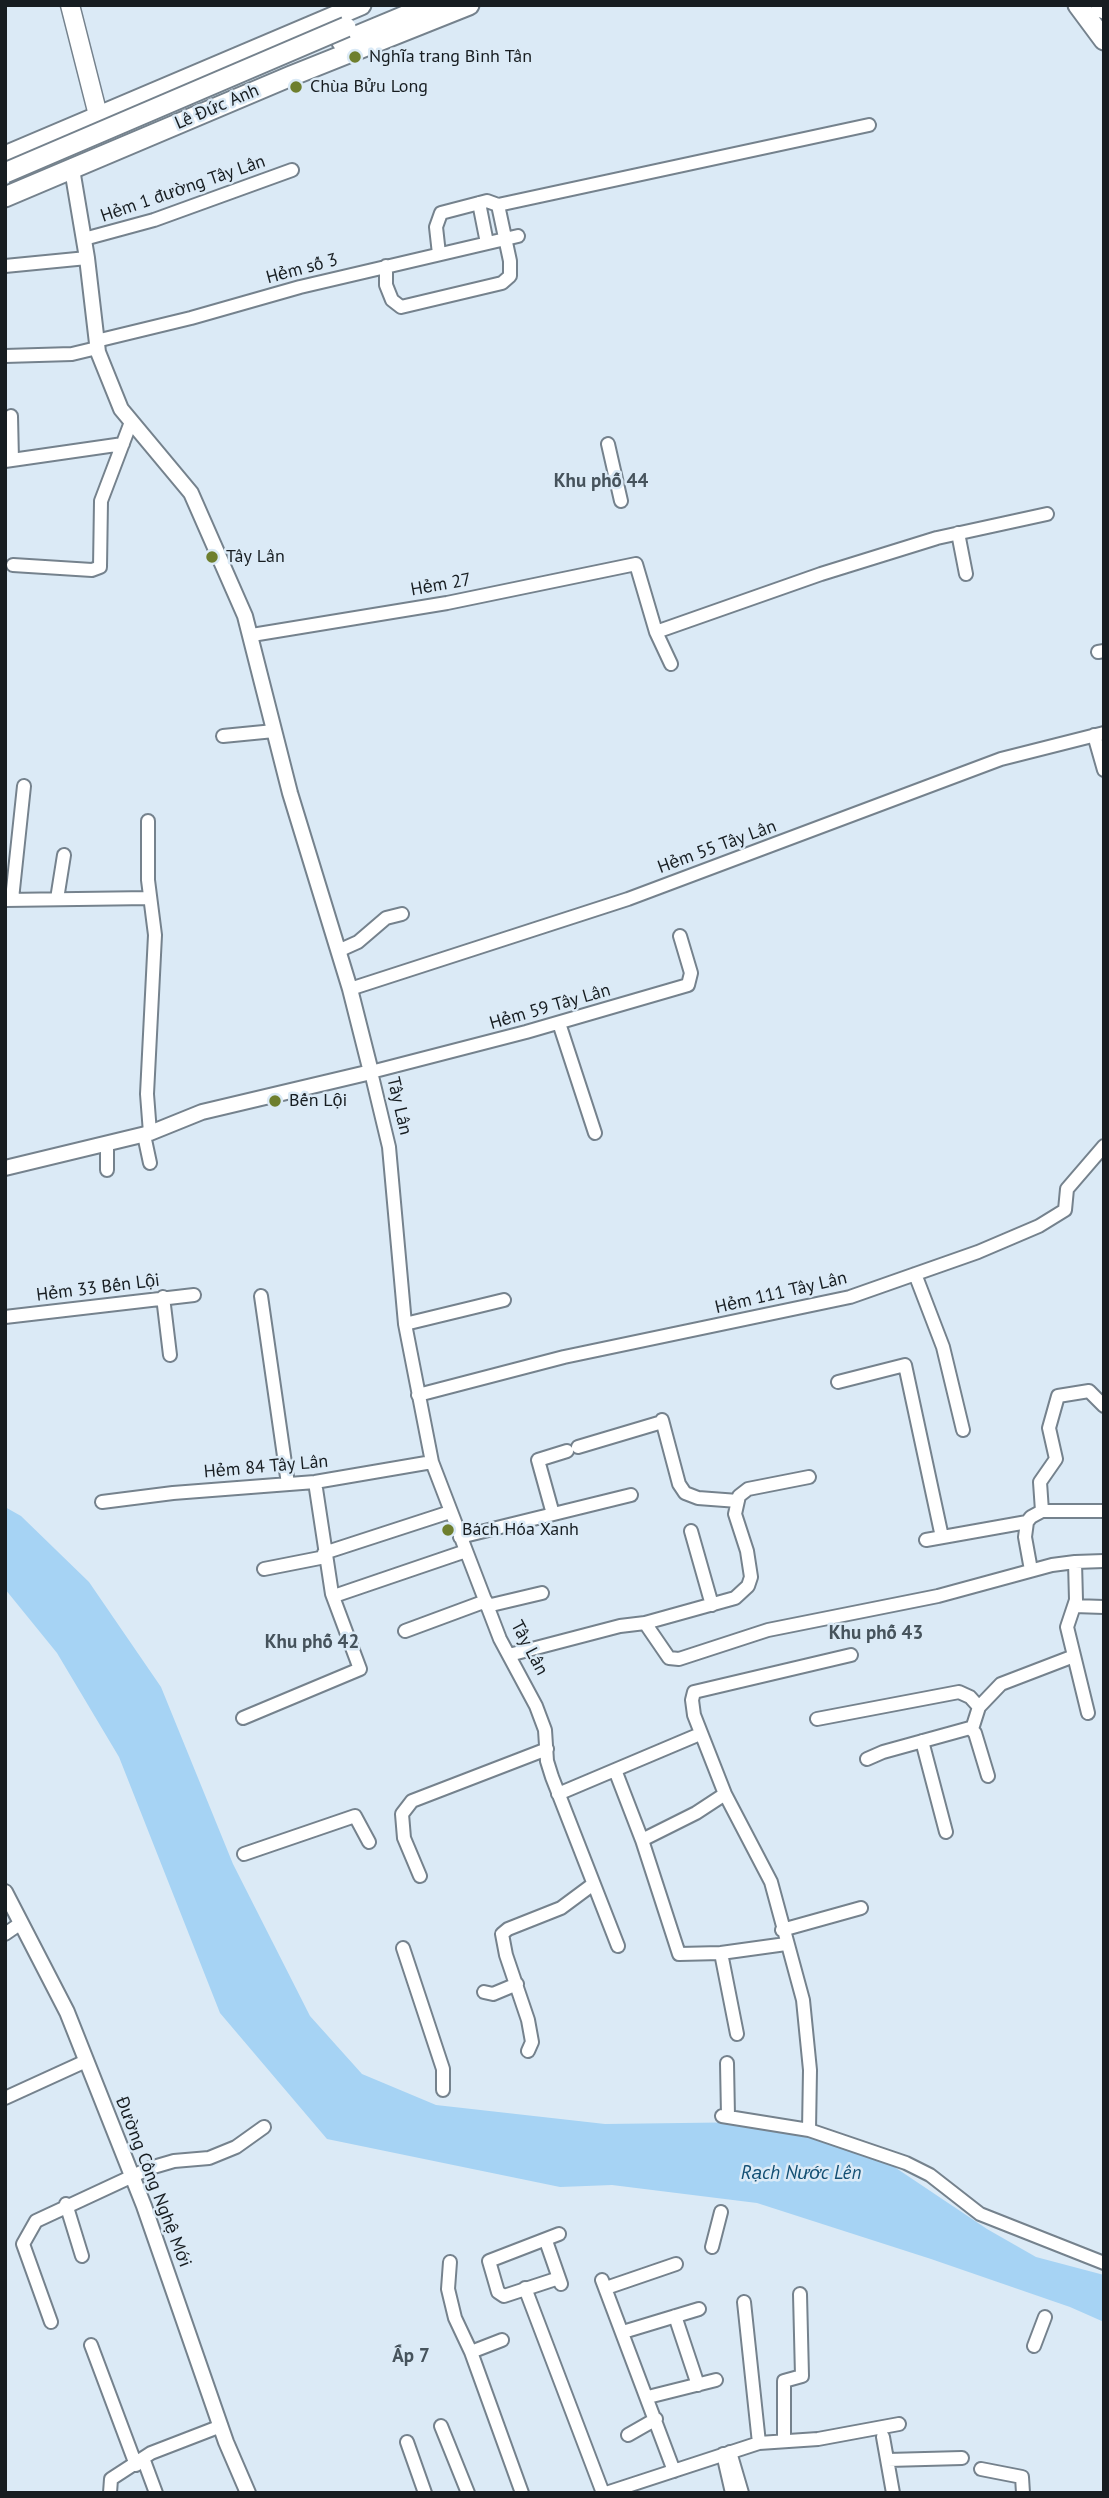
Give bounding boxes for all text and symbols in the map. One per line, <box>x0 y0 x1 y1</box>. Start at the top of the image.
place label: Nghĩa trang Bình Tân <box>369 46 532 68</box>
marker: Nghĩa trang Bình Tân <box>347 49 363 65</box>
place label: Chùa Bửu Long <box>310 76 428 98</box>
marker: Chùa Bửu Long <box>288 79 304 95</box>
street label: Lê Đức Anh <box>172 80 262 134</box>
street label: Hẻm 1 đường Tây Lân <box>98 151 268 227</box>
street label: Hẻm số 3 <box>264 249 340 289</box>
district label: Khu phố 44 <box>554 471 648 493</box>
place label: Tây Lân <box>226 546 285 568</box>
marker: Tây Lân <box>204 549 220 565</box>
street label: Hẻm 27 <box>409 569 473 601</box>
street label: Hẻm 55 Tây Lân <box>655 816 779 878</box>
street label: Hẻm 59 Tây Lân <box>487 979 613 1035</box>
street label: Tây Lân <box>382 1075 416 1137</box>
place label: Bến Lội <box>289 1090 347 1112</box>
marker: Bến Lội <box>267 1093 283 1109</box>
street label: Hẻm 111 Tây Lân <box>713 1267 849 1319</box>
street label: Hẻm 33 Bến Lội <box>35 1270 161 1306</box>
street label: Hẻm 84 Tây Lân <box>203 1451 329 1483</box>
place label: Bách Hóa Xanh <box>462 1519 579 1541</box>
marker: Bách Hóa Xanh <box>440 1522 456 1538</box>
street label: Tây Lân <box>506 1617 552 1679</box>
district label: Khu phố 43 <box>829 1623 923 1645</box>
district label: Khu phố 42 <box>265 1632 359 1654</box>
street label: Đường Công Nghệ Mới <box>110 2094 196 2270</box>
water label: Rạch Nước Lên <box>741 2163 861 2185</box>
district label: Ấp 7 <box>392 2346 430 2368</box>

